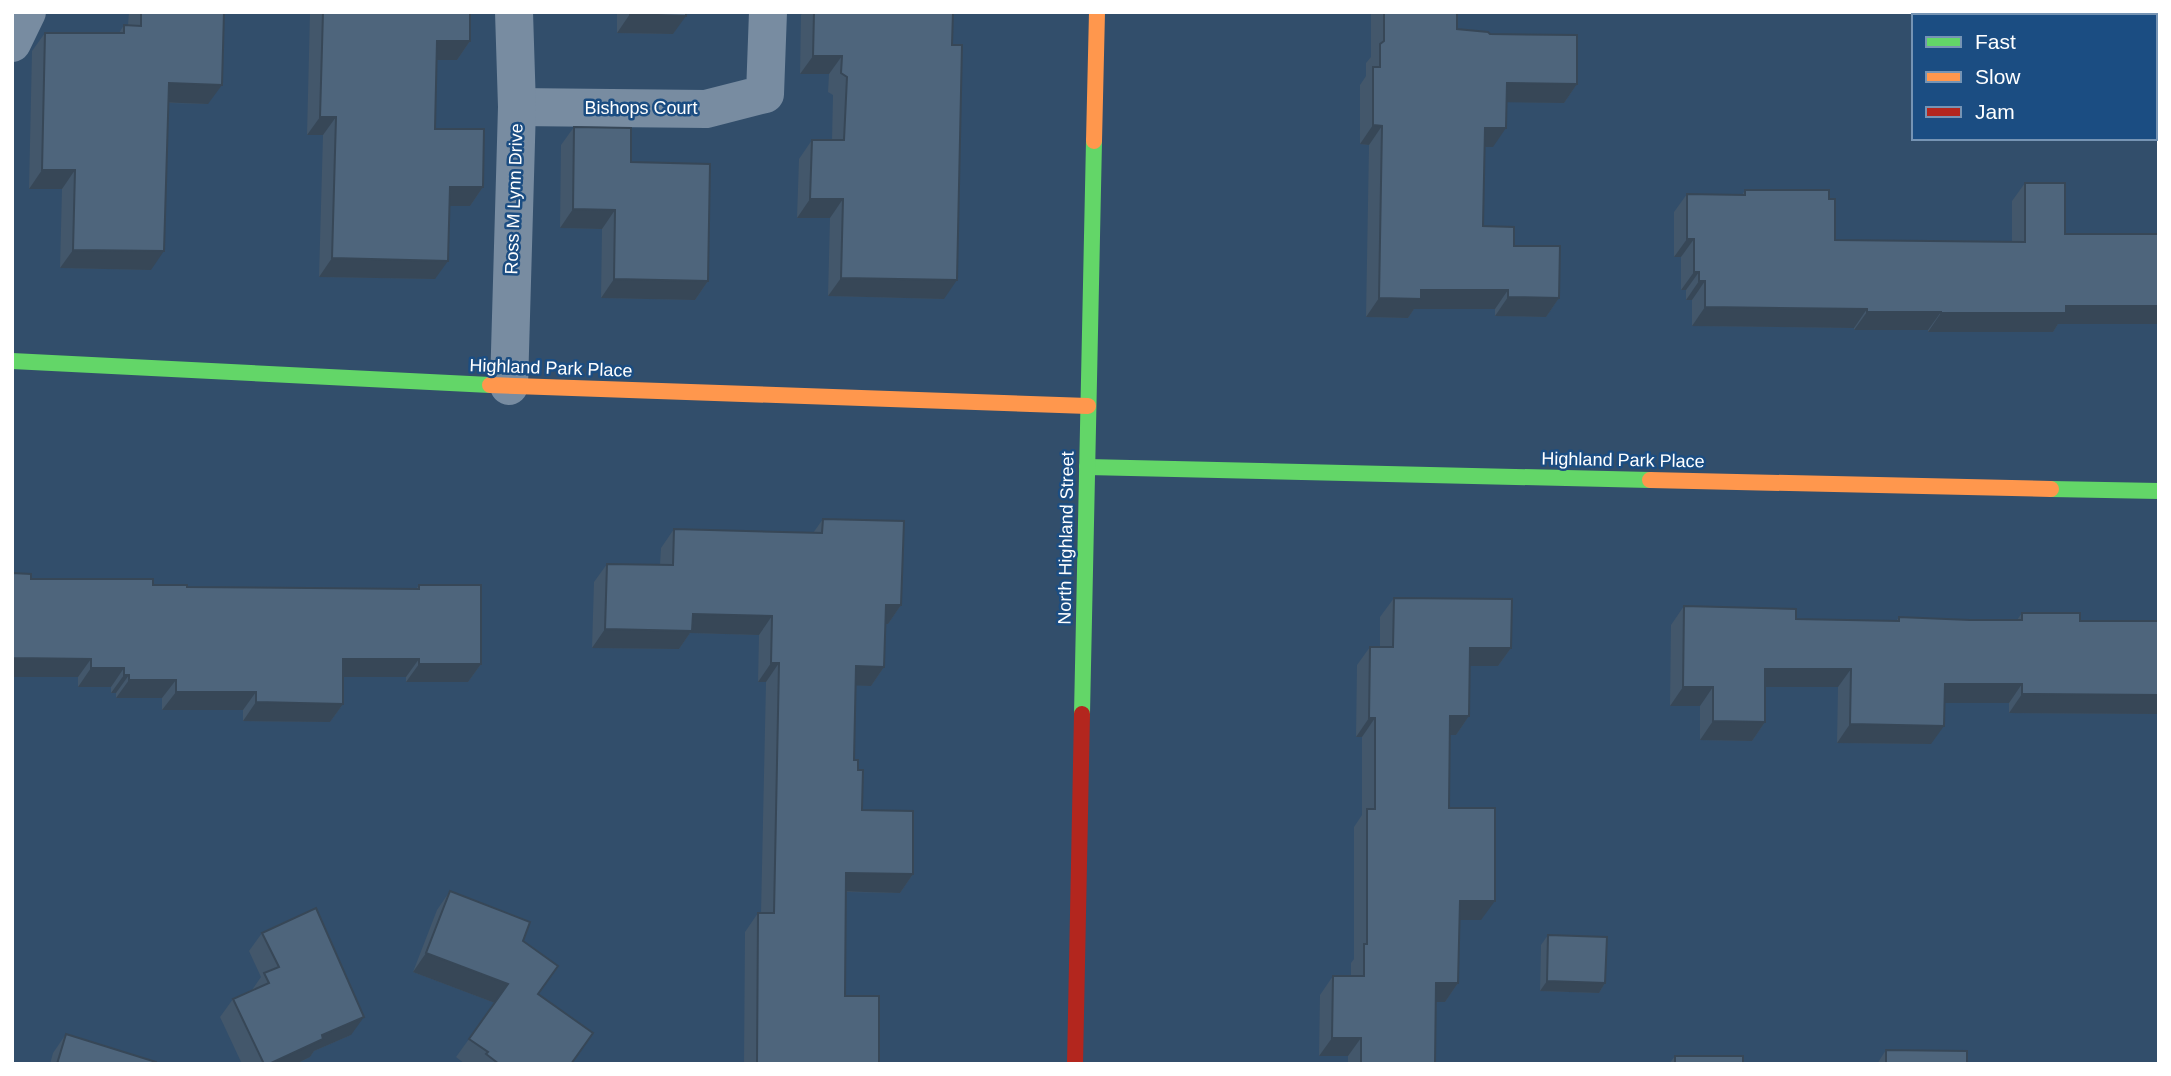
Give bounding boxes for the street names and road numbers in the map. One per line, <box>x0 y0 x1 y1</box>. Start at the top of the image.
street label: Bishops Court <box>584 98 698 118</box>
street label: Ross M Lynn Drive <box>501 123 527 275</box>
street label: Highland Park Place <box>469 355 633 381</box>
street label: Highland Park Place <box>1541 449 1705 471</box>
street label: North Highland Street <box>1054 451 1078 625</box>

